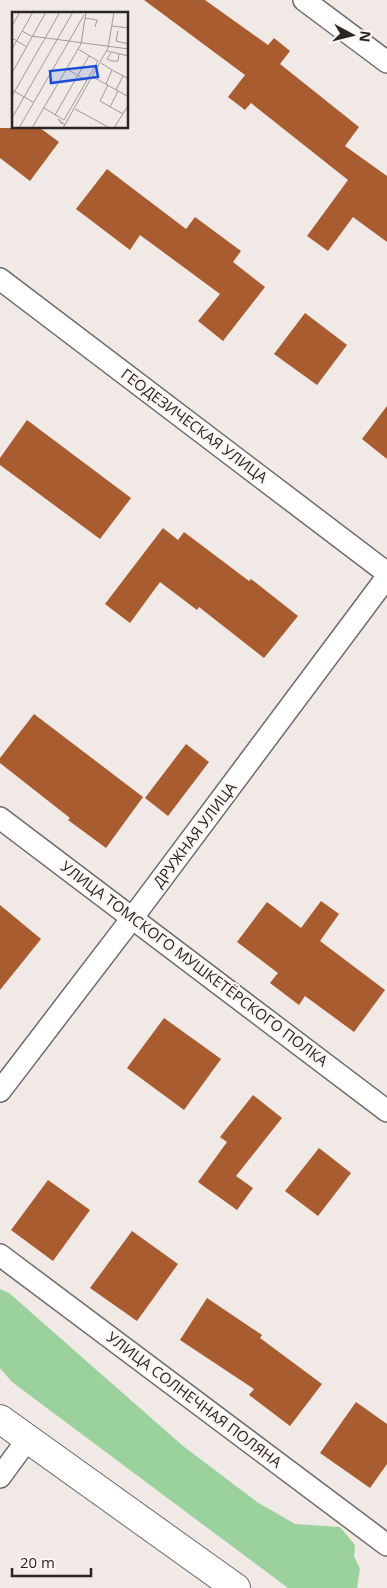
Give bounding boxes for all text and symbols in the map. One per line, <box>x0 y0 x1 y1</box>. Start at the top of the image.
north arrow <box>327 10 377 60</box>
inset map <box>12 12 129 129</box>
text: N <box>355 30 376 43</box>
street label: ГЕОДЕЗИЧЕСКАЯ УЛИЦА <box>117 364 272 487</box>
street label: ДРУЖНАЯ УЛИЦА <box>148 777 241 891</box>
street label: УЛИЦА ТОМСКОГО МУШКЕТЁРСКОГО ПОЛКА <box>57 856 333 1071</box>
street label: УЛИЦА СОЛНЕЧНАЯ ПОЛЯНА <box>103 1327 287 1472</box>
scale bar <box>12 1546 91 1578</box>
text: 20 m <box>20 1552 55 1572</box>

